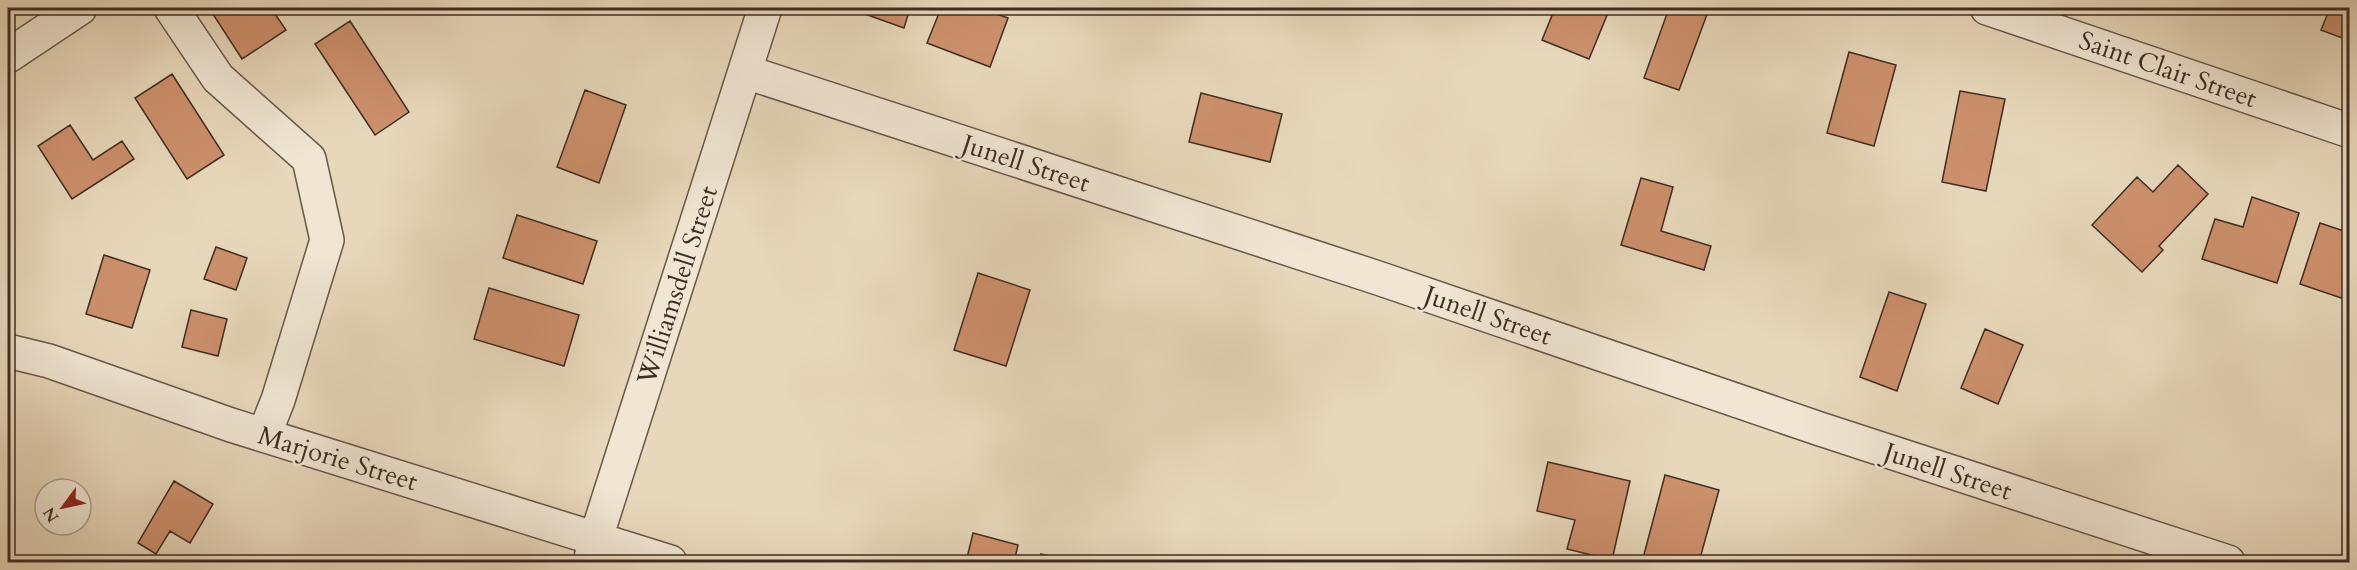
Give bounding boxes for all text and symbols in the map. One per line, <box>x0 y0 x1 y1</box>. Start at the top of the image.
street label: Saint Clair Street <box>2074 23 2261 116</box>
street label: Junell Street <box>954 125 1094 201</box>
street label: Williamsdell Street <box>629 181 726 390</box>
street label: Junell Street <box>1416 276 1556 354</box>
street label: Marjorie Street <box>254 418 422 499</box>
street label: Junell Street <box>1876 433 2016 509</box>
north arrow <box>33 477 93 537</box>
text: N <box>38 503 64 526</box>

